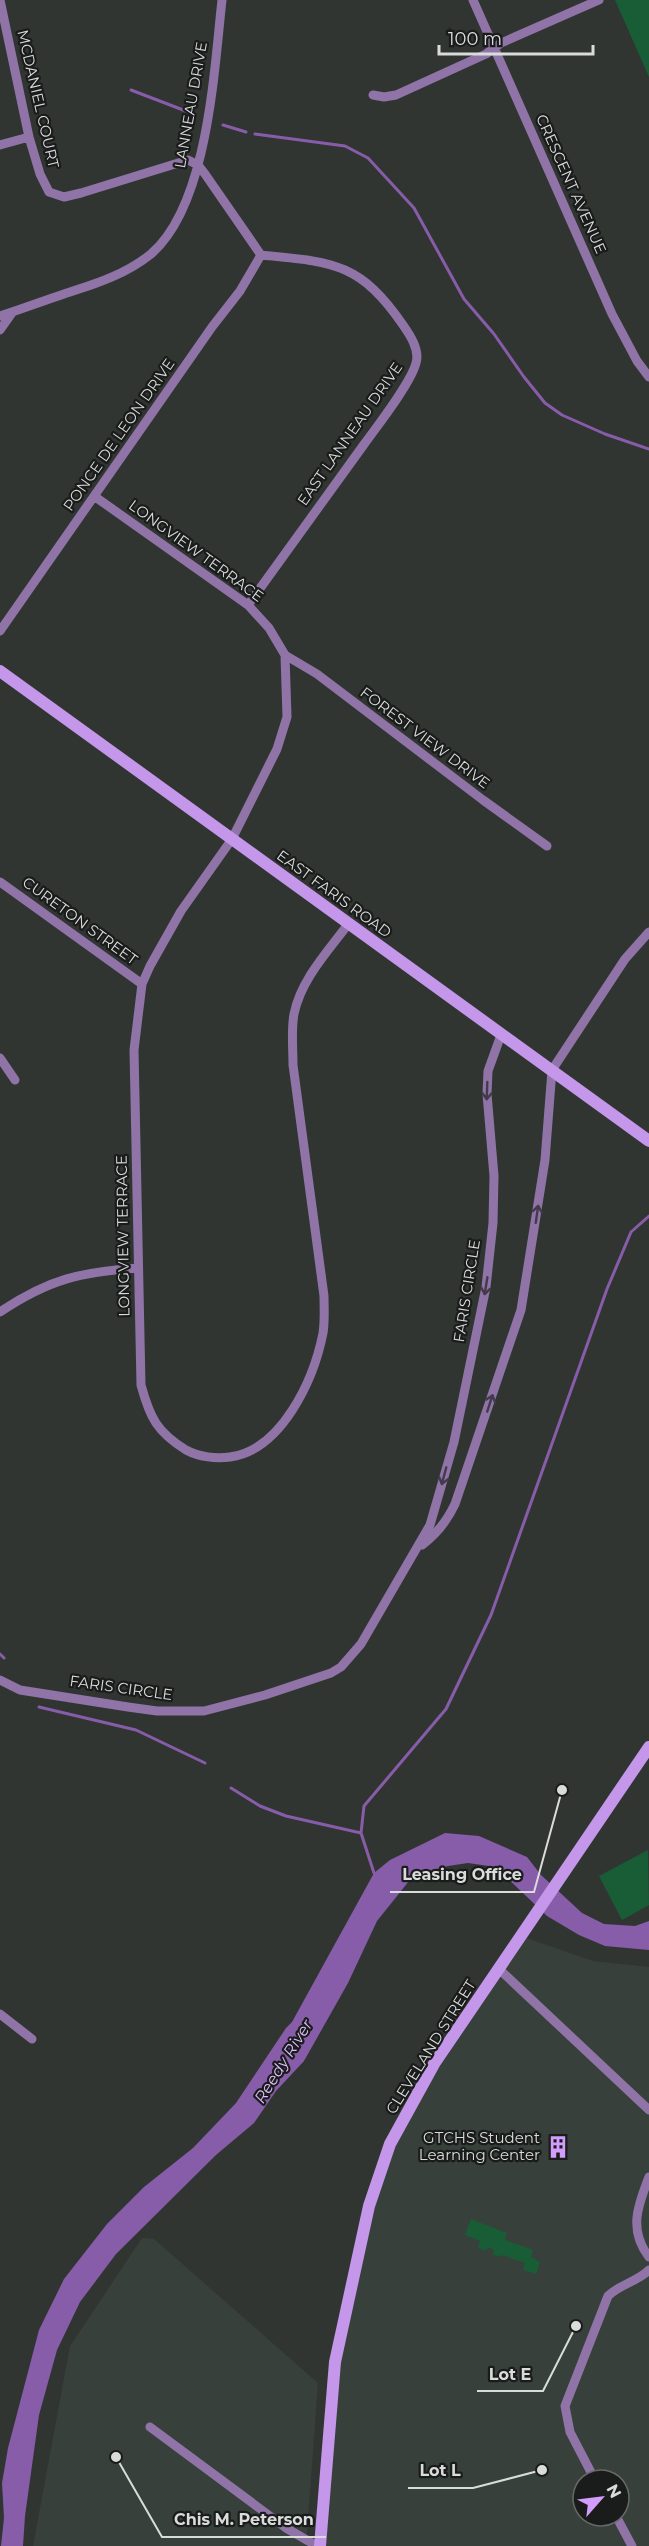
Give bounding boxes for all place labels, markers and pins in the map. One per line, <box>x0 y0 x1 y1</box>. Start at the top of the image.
callout: Leasing Office <box>390 1858 534 1892</box>
place label: GTCHS Student Learning Center <box>419 2128 540 2164</box>
building icon: GTCHS Student Learning Center <box>545 2134 571 2160</box>
callout: Lot E <box>477 2357 543 2391</box>
callout: Lot L <box>408 2454 473 2488</box>
callout: Chis M. Peterson <box>162 2503 326 2537</box>

